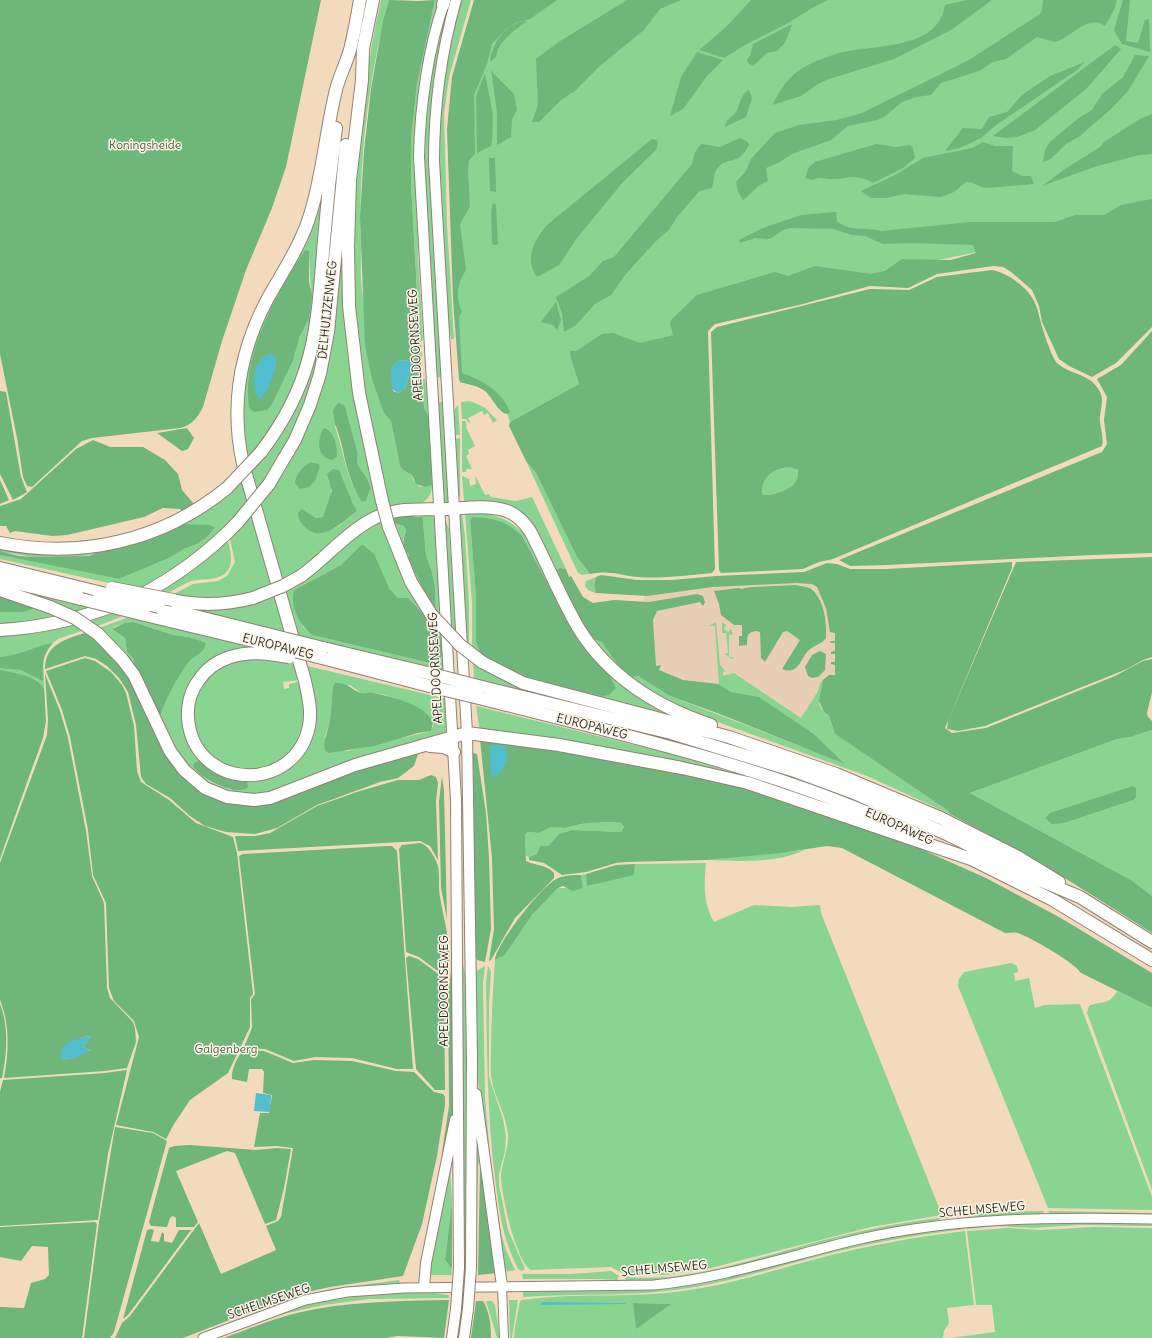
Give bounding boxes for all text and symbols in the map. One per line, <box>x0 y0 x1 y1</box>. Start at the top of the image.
park label: Koningsheide <box>109 139 181 153</box>
street label: DELHUIJZENWEG <box>316 260 340 360</box>
street label: APELDOORNSEWEG <box>406 289 426 401</box>
street label: APELDOORNSEWEG <box>426 612 446 724</box>
street label: EUROPAWEG <box>241 631 315 663</box>
street label: EUROPAWEG <box>555 711 629 743</box>
street label: EUROPAWEG <box>863 806 935 848</box>
street label: APELDOORNSEWEG <box>438 935 452 1047</box>
park label: Galgenberg <box>195 1043 257 1057</box>
street label: SCHELMSEWEG <box>938 1199 1026 1221</box>
street label: SCHELMSEWEG <box>620 1258 708 1280</box>
street label: SCHELMSEWEG <box>226 1281 312 1323</box>

